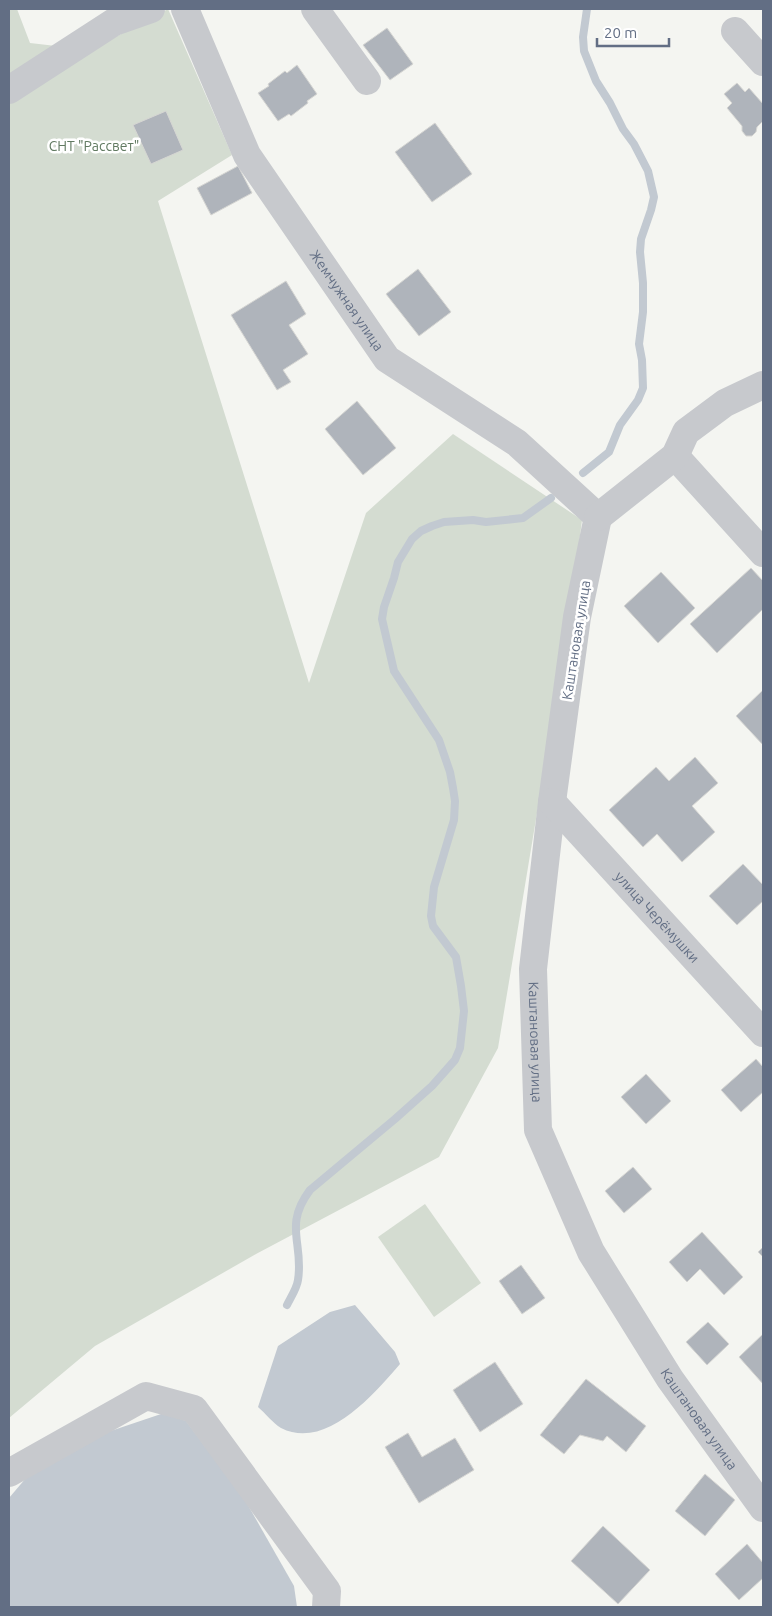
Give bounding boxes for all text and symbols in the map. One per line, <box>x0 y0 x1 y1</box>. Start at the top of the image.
scale bar <box>597 15 670 47</box>
text: 20 m <box>604 24 637 41</box>
park label: СНТ "Рассвет" <box>49 138 139 154</box>
street label: Жемчужная улица <box>307 247 387 354</box>
street label: Каштановая улица <box>559 579 593 701</box>
street label: улица Черёмушки <box>612 868 703 966</box>
street label: Каштановая улица <box>525 981 545 1103</box>
street label: Каштановая улица <box>657 1365 741 1473</box>

